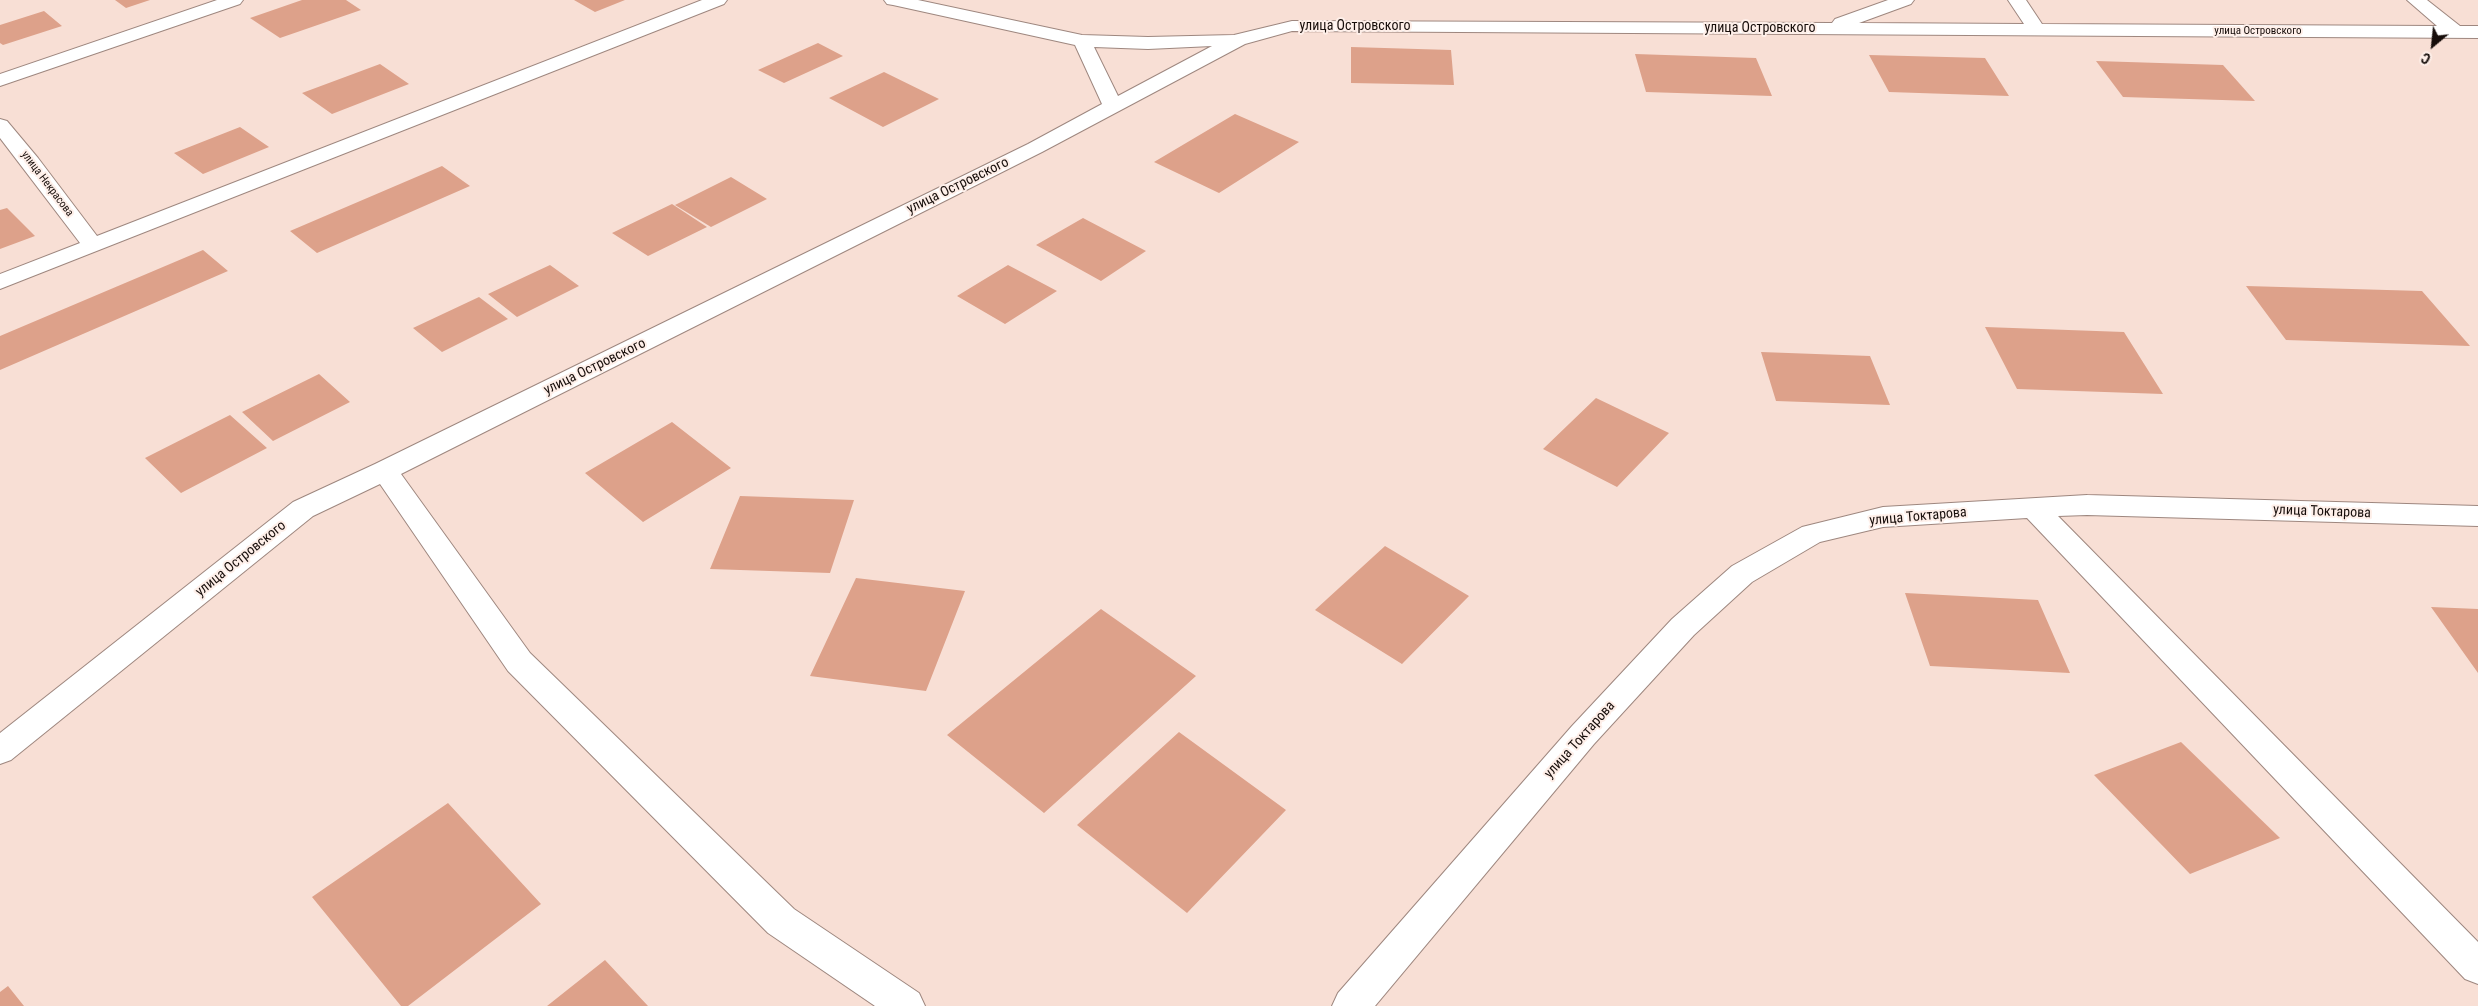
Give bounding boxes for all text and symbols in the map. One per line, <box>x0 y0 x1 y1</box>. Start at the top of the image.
street label: улица Островского <box>1299 18 1411 34</box>
street label: улица Островского <box>1704 20 1816 36</box>
north arrow <box>2408 20 2458 70</box>
street label: улица Островского <box>2214 24 2302 38</box>
text: С <box>2419 49 2433 67</box>
street label: улица Некрасова <box>18 149 76 219</box>
street label: улица Островского <box>904 154 1012 218</box>
street label: улица Островского <box>541 335 649 399</box>
street label: улица Токтарова <box>2273 502 2371 522</box>
street label: улица Токтарова <box>1869 504 1967 530</box>
street label: улица Островского <box>193 518 289 600</box>
street label: улица Токтарова <box>1541 698 1619 782</box>

